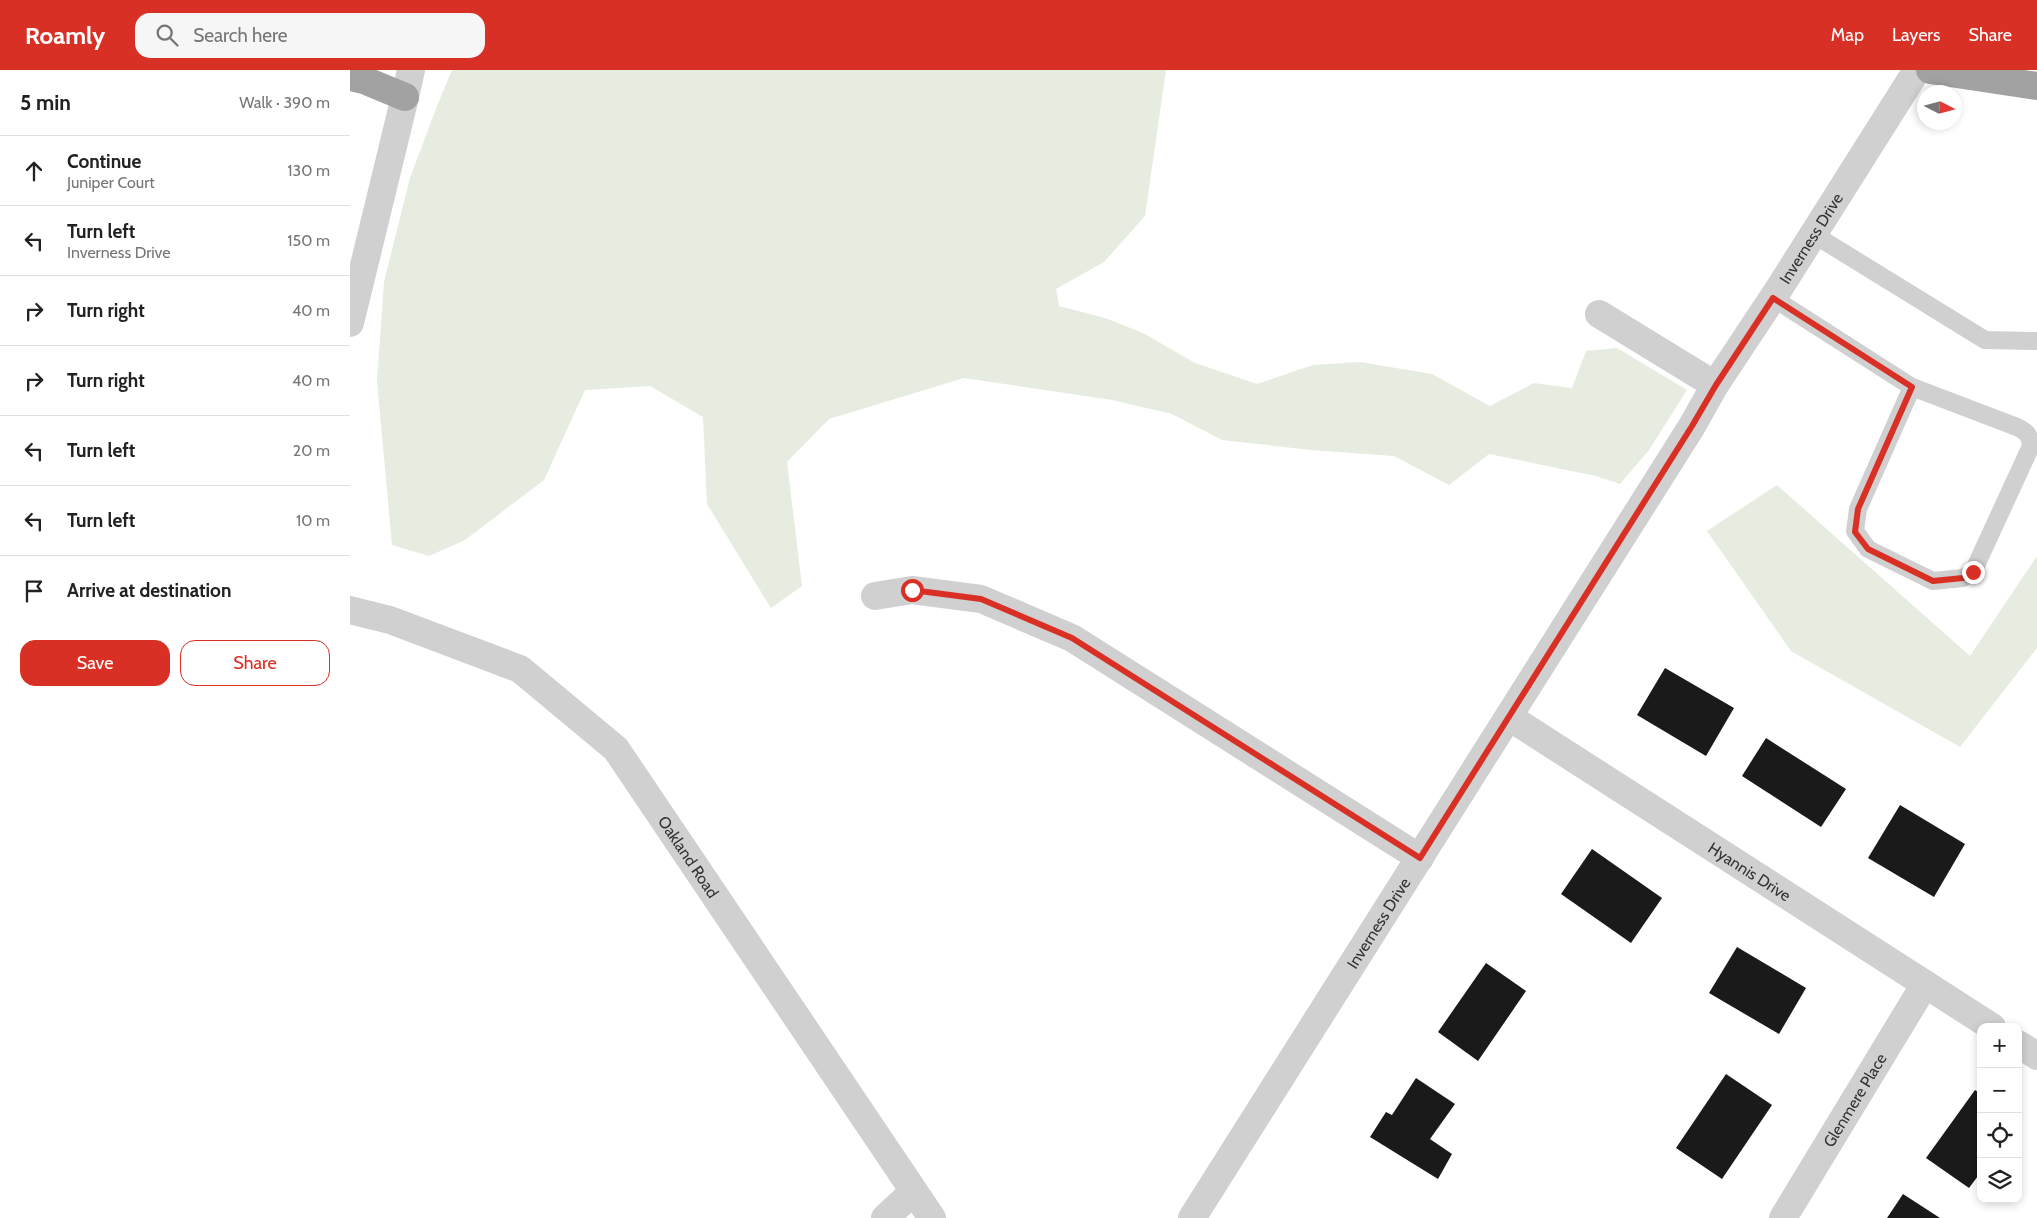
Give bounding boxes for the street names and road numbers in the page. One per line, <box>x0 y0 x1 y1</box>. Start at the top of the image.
street label: Inverness Drive <box>1776 190 1847 287</box>
street label: Oakland Road <box>654 812 722 902</box>
street label: Hyannis Drive <box>1705 838 1794 905</box>
street label: Inverness Drive <box>1343 874 1414 972</box>
street label: Glenmere Place <box>1819 1050 1891 1151</box>

